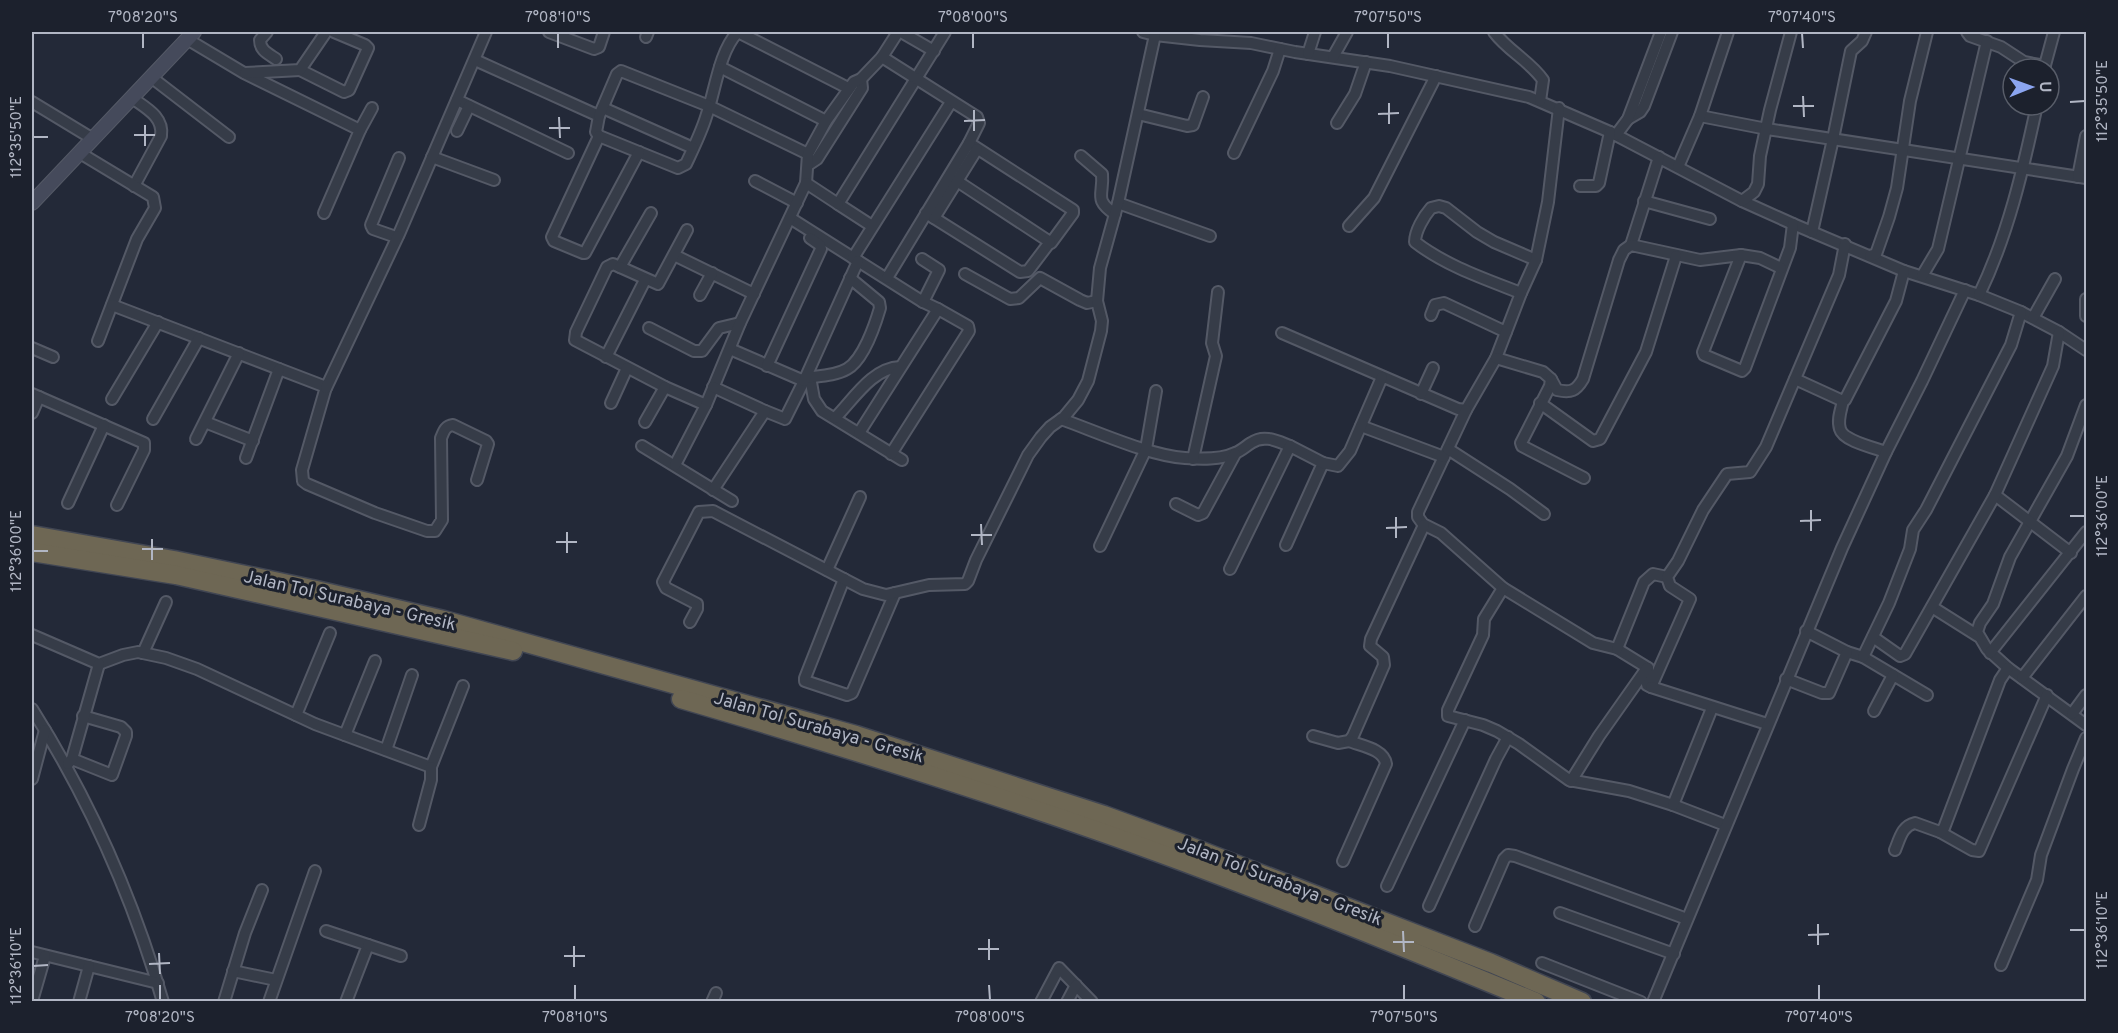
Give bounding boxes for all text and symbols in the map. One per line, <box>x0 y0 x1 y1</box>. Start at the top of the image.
text: 7°08'20"S <box>108 9 178 28</box>
text: 7°08'10"S <box>525 9 591 28</box>
text: 7°08'00"S <box>938 9 1008 28</box>
text: 7°07'50"S <box>1354 9 1422 28</box>
text: 7°07'40"S <box>1768 9 1836 28</box>
north arrow <box>2001 57 2061 117</box>
text: 112°35'50"E <box>2094 60 2113 142</box>
text: U <box>2034 81 2054 93</box>
text: 112°35'50"E <box>8 96 27 178</box>
text: 112°36'00"E <box>2094 475 2113 557</box>
text: 112°36'00"E <box>8 510 27 592</box>
street label: Jalan Tol Surabaya - Gresik <box>241 566 458 637</box>
street label: Jalan Tol Surabaya - Gresik <box>711 687 926 769</box>
street label: Jalan Tol Surabaya - Gresik <box>1174 833 1385 932</box>
text: 112°36'10"E <box>2094 891 2113 969</box>
text: 112°36'10"E <box>8 927 27 1005</box>
text: 7°08'20"S <box>125 1009 195 1028</box>
text: 7°08'10"S <box>542 1009 608 1028</box>
text: 7°08'00"S <box>955 1009 1025 1028</box>
text: 7°07'50"S <box>1370 1009 1438 1028</box>
text: 7°07'40"S <box>1785 1009 1853 1028</box>

